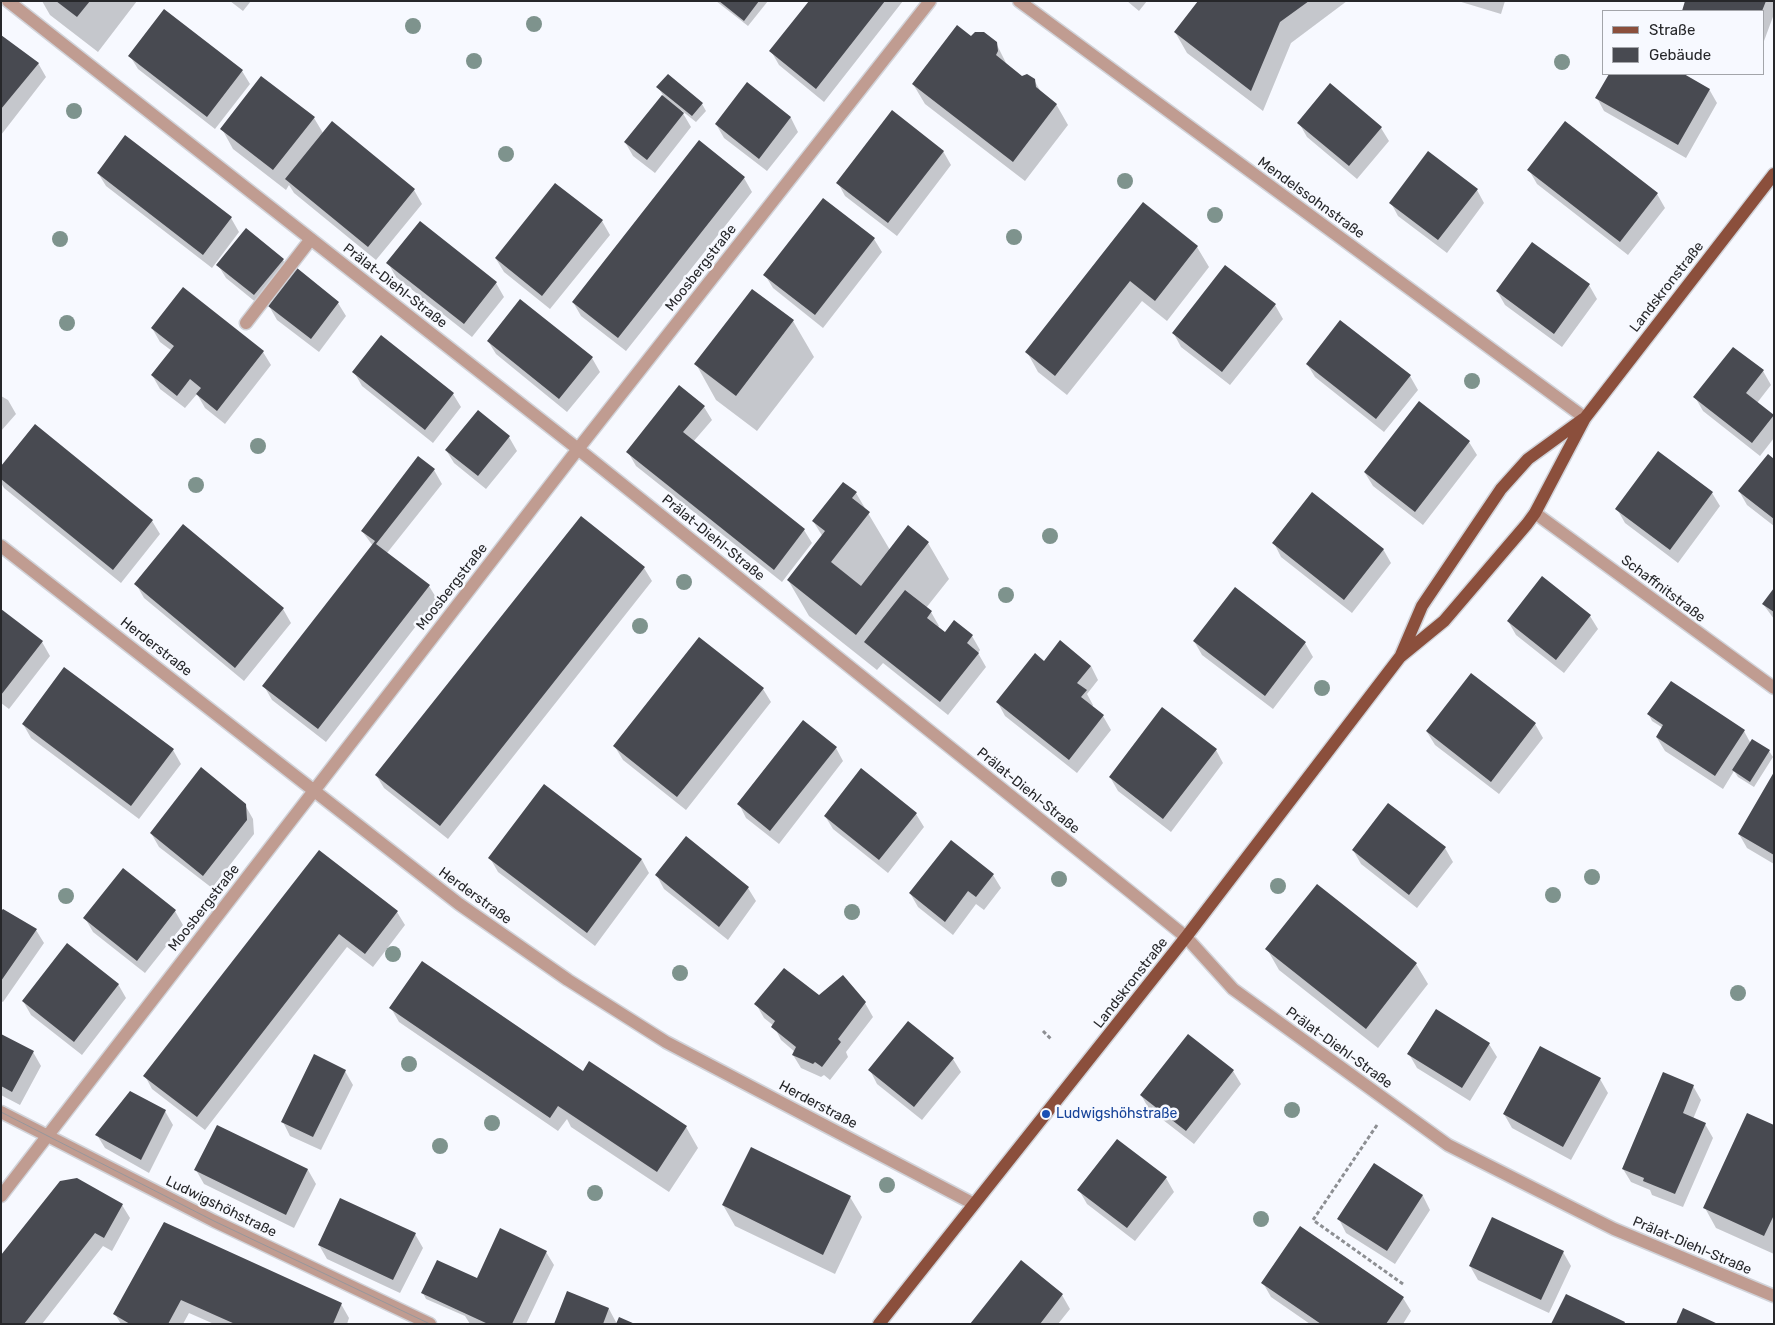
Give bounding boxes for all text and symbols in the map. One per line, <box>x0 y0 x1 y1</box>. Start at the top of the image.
legend <box>1602 10 1765 75</box>
text: Straße <box>1649 21 1695 39</box>
text: Gebäude <box>1649 46 1711 64</box>
street label: Mendelssohnstraße <box>1254 154 1368 242</box>
street label: Moosbergstraße <box>662 221 740 315</box>
street label: Landskronstraße <box>1626 238 1708 336</box>
street label: Prälat-Diehl-Straße <box>340 240 450 332</box>
street label: Prälat-Diehl-Straße <box>658 491 768 585</box>
street label: Moosbergstraße <box>413 540 491 634</box>
street label: Schaffnitstraße <box>1618 552 1708 626</box>
street label: Herderstraße <box>117 614 195 680</box>
street label: Prälat-Diehl-Straße <box>973 744 1083 838</box>
street label: Moosbergstraße <box>165 861 243 955</box>
street label: Herderstraße <box>435 864 515 928</box>
street label: Landskronstraße <box>1090 934 1172 1032</box>
street label: Prälat-Diehl-Straße <box>1282 1004 1396 1092</box>
street label: Herderstraße <box>776 1077 860 1133</box>
place label: Ludwigshöhstraße <box>1056 1106 1177 1122</box>
marker: Ludwigshöhstraße <box>1040 1108 1052 1120</box>
street label: Ludwigshöhstraße <box>163 1173 279 1241</box>
street label: Prälat-Diehl-Straße <box>1630 1213 1754 1279</box>

